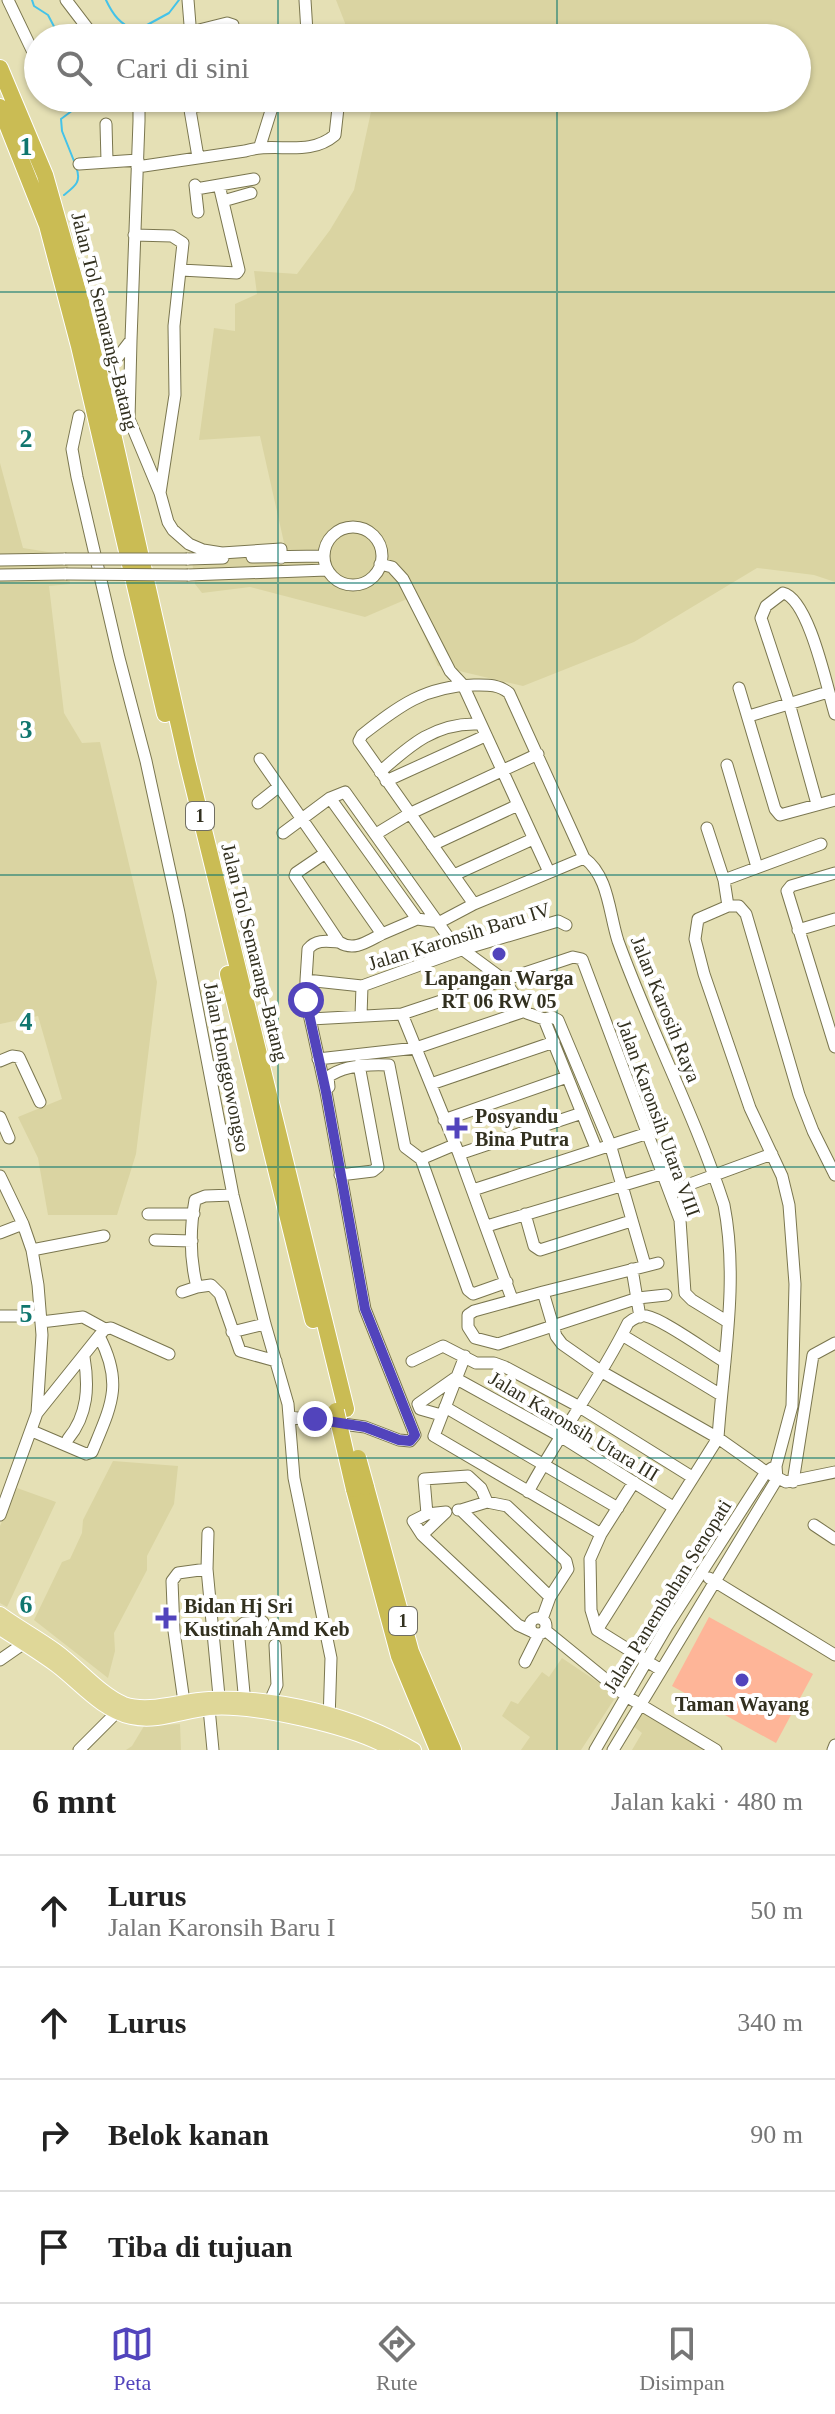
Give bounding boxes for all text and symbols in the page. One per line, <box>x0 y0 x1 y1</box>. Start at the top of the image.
search box <box>24 24 811 112</box>
icon: search <box>52 46 96 90</box>
text: Cari di sini <box>116 51 249 84</box>
text: 1 <box>20 132 33 161</box>
street label: Jalan Tol Semarang–Batang <box>66 210 143 432</box>
text: 2 <box>20 424 33 453</box>
text: 3 <box>20 715 33 744</box>
road number: 1 <box>186 802 214 830</box>
street label: Jalan Tol Semarang–Batang <box>216 841 293 1063</box>
street label: Jalan Karonsih Baru IV <box>365 898 553 974</box>
street label: Jalan Karosih Raya <box>626 933 705 1086</box>
marker: Lapangan Warga RT 06 RW 05 <box>490 945 508 963</box>
place label: Lapangan Warga RT 06 RW 05 <box>424 967 574 1012</box>
street label: Jalan Honggowongso <box>199 980 254 1154</box>
route start <box>288 982 324 1018</box>
text: 4 <box>20 1007 33 1036</box>
street label: Jalan Karonsih Utara VIII <box>613 1017 705 1219</box>
place label: Posyandu Bina Putra <box>475 1105 569 1150</box>
marker: Posyandu Bina Putra <box>446 1117 468 1139</box>
text: 5 <box>20 1299 33 1328</box>
street label: Jalan Karonsih Utara III <box>485 1367 663 1485</box>
route end <box>297 1401 333 1437</box>
street label: Jalan Panembahan Senopati <box>599 1495 737 1697</box>
text: 6 <box>20 1590 33 1619</box>
place label: Bidan Hj Sri Kustinah Amd Keb <box>184 1595 350 1640</box>
marker: Bidan Hj Sri Kustinah Amd Keb <box>155 1607 177 1629</box>
road number: 1 <box>389 1607 417 1635</box>
marker: Taman Wayang <box>733 1671 751 1689</box>
place label: Taman Wayang <box>675 1693 809 1716</box>
text: 6 mnt <box>32 1783 116 1820</box>
text: Jalan kaki · 480 m <box>611 1787 803 1816</box>
text: Lurus <box>108 1879 186 1912</box>
icon: ahead <box>32 1889 76 1933</box>
text: 50 m <box>750 1896 803 1925</box>
text: Jalan Karonsih Baru I <box>108 1913 335 1942</box>
icon: ahead <box>32 2001 76 2045</box>
text: Lurus <box>108 2006 186 2039</box>
text: 340 m <box>737 2008 803 2037</box>
icon: right <box>32 2113 76 2157</box>
text: Belok kanan <box>108 2118 269 2151</box>
text: 90 m <box>750 2120 803 2149</box>
icon: arrive <box>32 2225 76 2269</box>
text: Tiba di tujuan <box>108 2230 293 2263</box>
tab: Peta <box>110 2322 154 2396</box>
tab: Rute <box>375 2322 419 2396</box>
tab: Disimpan <box>639 2322 725 2396</box>

